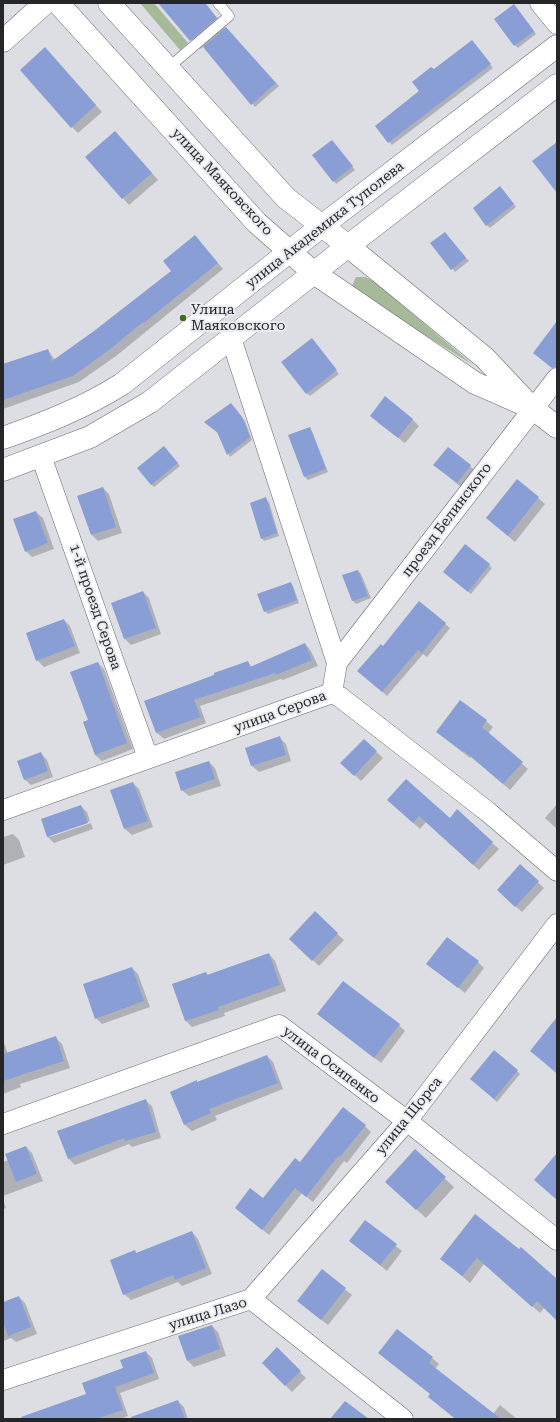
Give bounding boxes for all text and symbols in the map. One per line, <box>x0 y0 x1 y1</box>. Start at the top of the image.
street label: улица Маяковского <box>168 125 276 239</box>
street label: улица Академика Туполева <box>243 158 407 292</box>
place label: Улица Маяковского <box>191 302 285 334</box>
marker: Улица Маяковского <box>178 313 188 323</box>
street label: проезд Белинского <box>399 460 495 580</box>
street label: 1-й проезд Серова <box>66 542 124 672</box>
street label: улица Серова <box>231 687 329 737</box>
street label: улица Осипенко <box>279 1023 383 1107</box>
street label: улица Щорса <box>372 1074 446 1158</box>
street label: улица Лазо <box>167 1294 249 1334</box>

